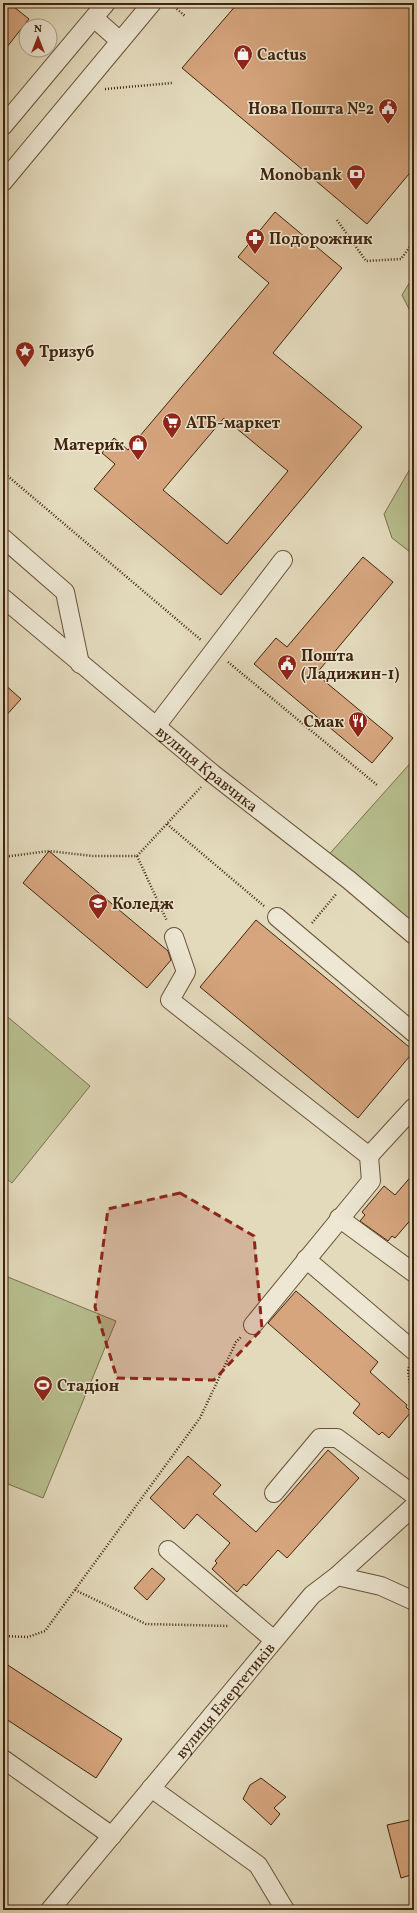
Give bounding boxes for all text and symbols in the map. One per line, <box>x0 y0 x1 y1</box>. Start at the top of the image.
north arrow <box>18 18 58 58</box>
text: N <box>34 22 42 37</box>
shop icon: Cactus <box>232 43 254 71</box>
place label: Cactus <box>257 45 307 67</box>
public building icon: Нова Пошта №2 <box>377 97 399 125</box>
place label: Нова Пошта №2 <box>248 99 374 121</box>
bank icon: Monobank <box>345 163 367 191</box>
place label: Monobank <box>260 165 342 187</box>
pharmacy icon: Подорожник <box>244 227 266 255</box>
place label: Подорожник <box>269 229 373 251</box>
place icon: Тризуб <box>14 340 36 368</box>
place label: Тризуб <box>39 342 94 364</box>
supermarket icon: АТБ-маркет <box>161 411 183 439</box>
place label: АТБ-маркет <box>186 413 280 435</box>
shop icon: Материк <box>127 433 149 461</box>
place label: Материк <box>54 435 124 457</box>
place label: Пошта (Ладижин-1) <box>301 646 399 686</box>
public building icon: Пошта (Ладижин-1) <box>276 653 298 681</box>
restaurant icon: Смак <box>347 710 369 738</box>
place label: Смак <box>303 712 344 734</box>
street label: вулиця Кравчика <box>150 721 262 818</box>
school or university icon: Коледж <box>87 892 109 920</box>
place label: Коледж <box>112 894 174 916</box>
sports icon: Стадіон <box>32 1374 54 1402</box>
place label: Стадіон <box>57 1376 119 1398</box>
street label: вулиця Енергетиків <box>171 1638 281 1764</box>

